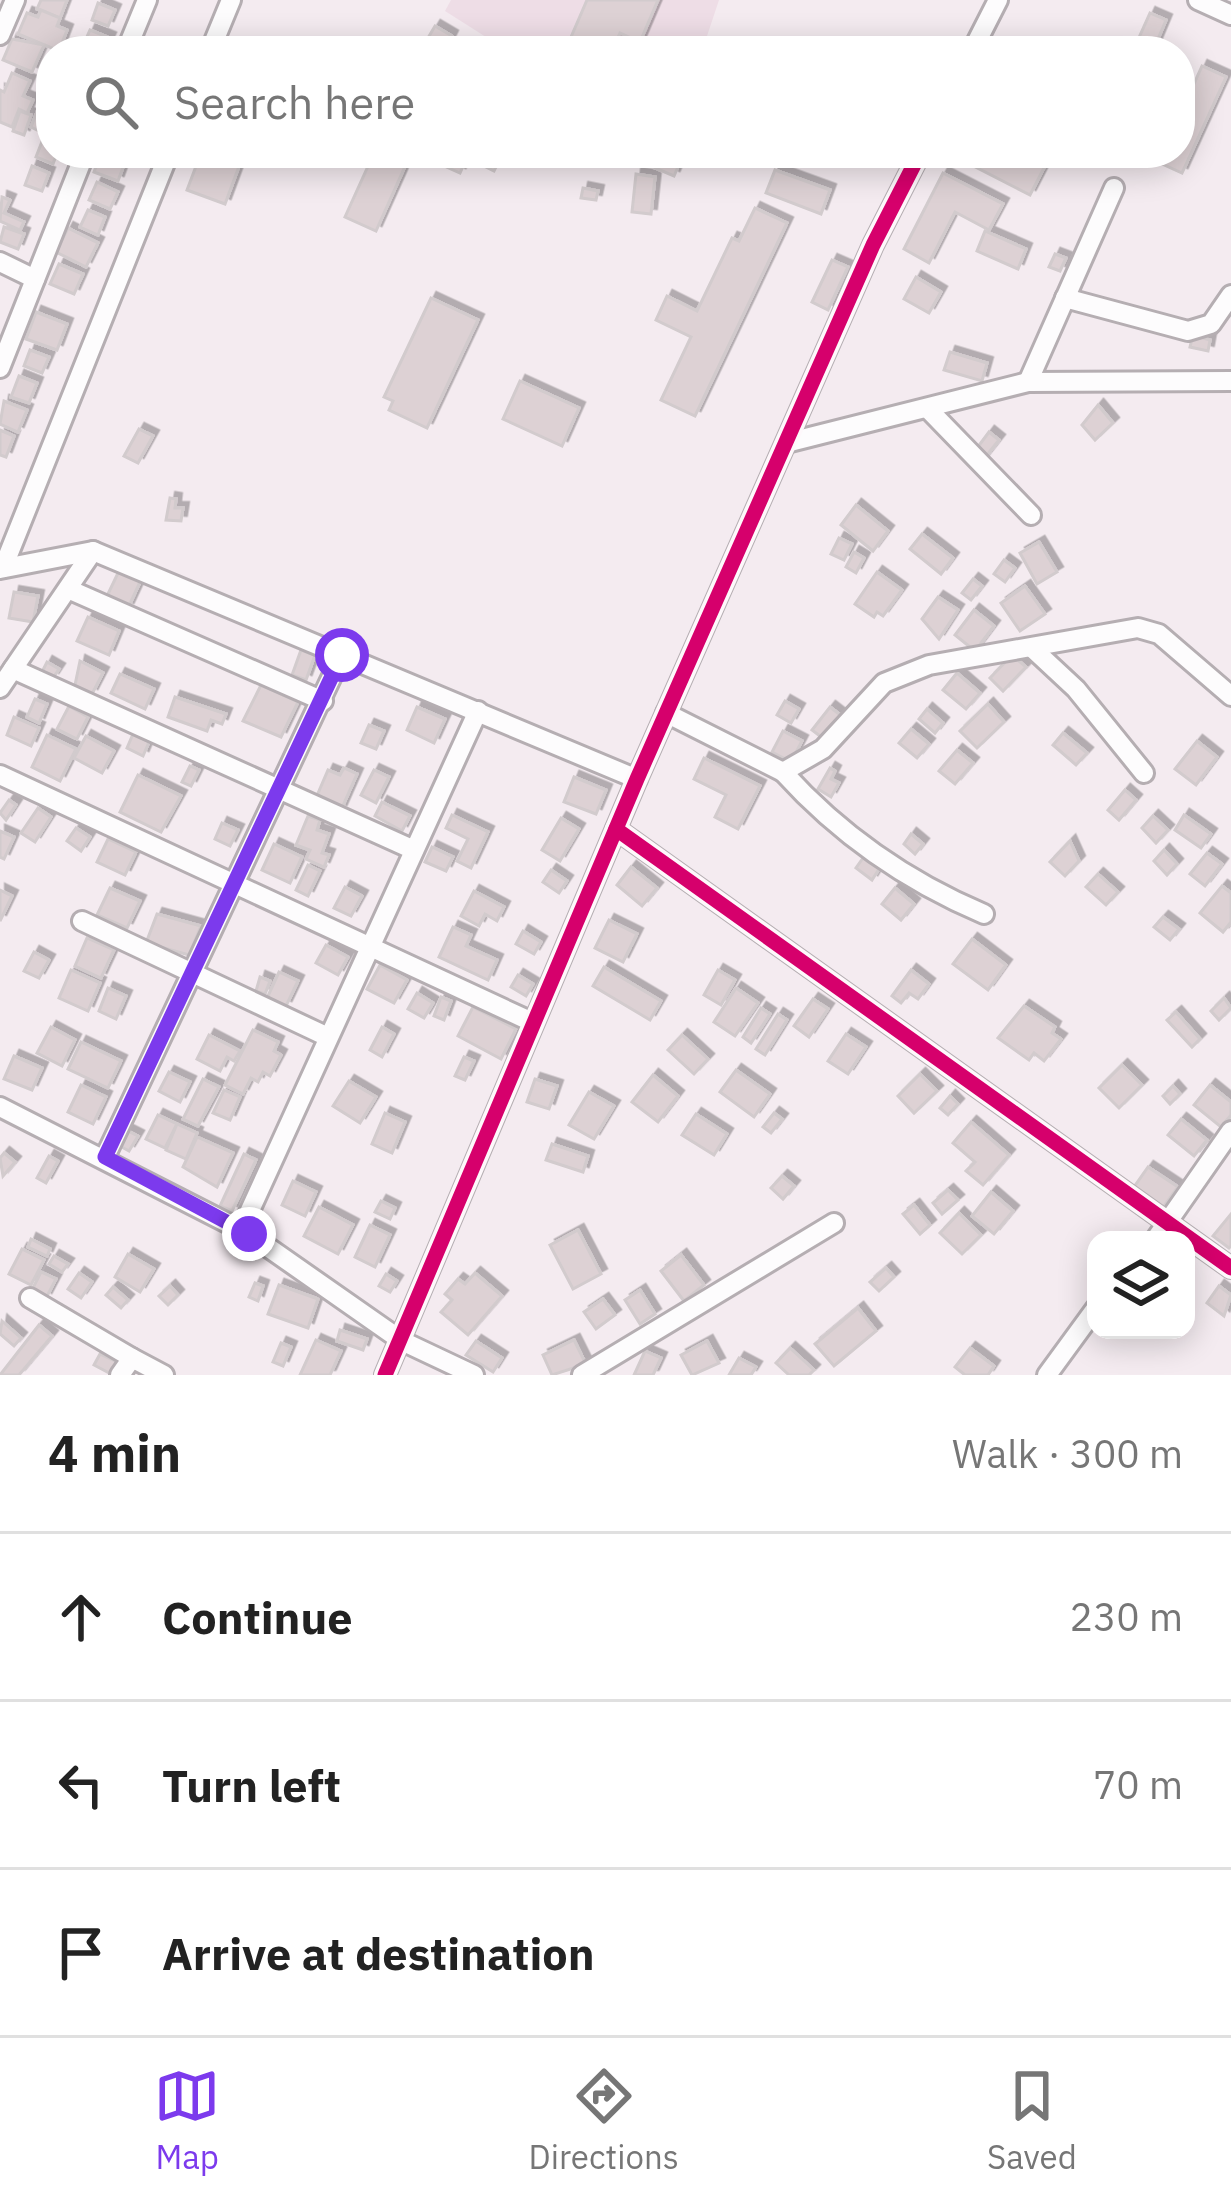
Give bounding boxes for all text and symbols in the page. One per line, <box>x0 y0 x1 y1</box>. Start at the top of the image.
search box <box>36 36 1195 168</box>
icon: search <box>78 69 144 135</box>
text: Search here <box>174 73 415 131</box>
route start <box>315 628 369 682</box>
route end <box>222 1207 276 1261</box>
map controls <box>1087 1231 1195 1339</box>
button: layers <box>1087 1231 1195 1339</box>
text: 4 min <box>48 1420 181 1486</box>
text: Walk · 300 m <box>952 1428 1183 1479</box>
icon: ahead <box>48 1584 114 1650</box>
text: Continue <box>162 1588 353 1646</box>
text: 230 m <box>1070 1591 1183 1642</box>
icon: left <box>48 1752 114 1818</box>
text: Turn left <box>162 1756 341 1814</box>
text: 70 m <box>1093 1759 1183 1810</box>
icon: arrive <box>48 1920 114 1986</box>
text: Arrive at destination <box>162 1924 595 1982</box>
tab: Map <box>154 2063 220 2178</box>
tab: Directions <box>529 2063 679 2178</box>
tab: Saved <box>987 2063 1077 2178</box>

